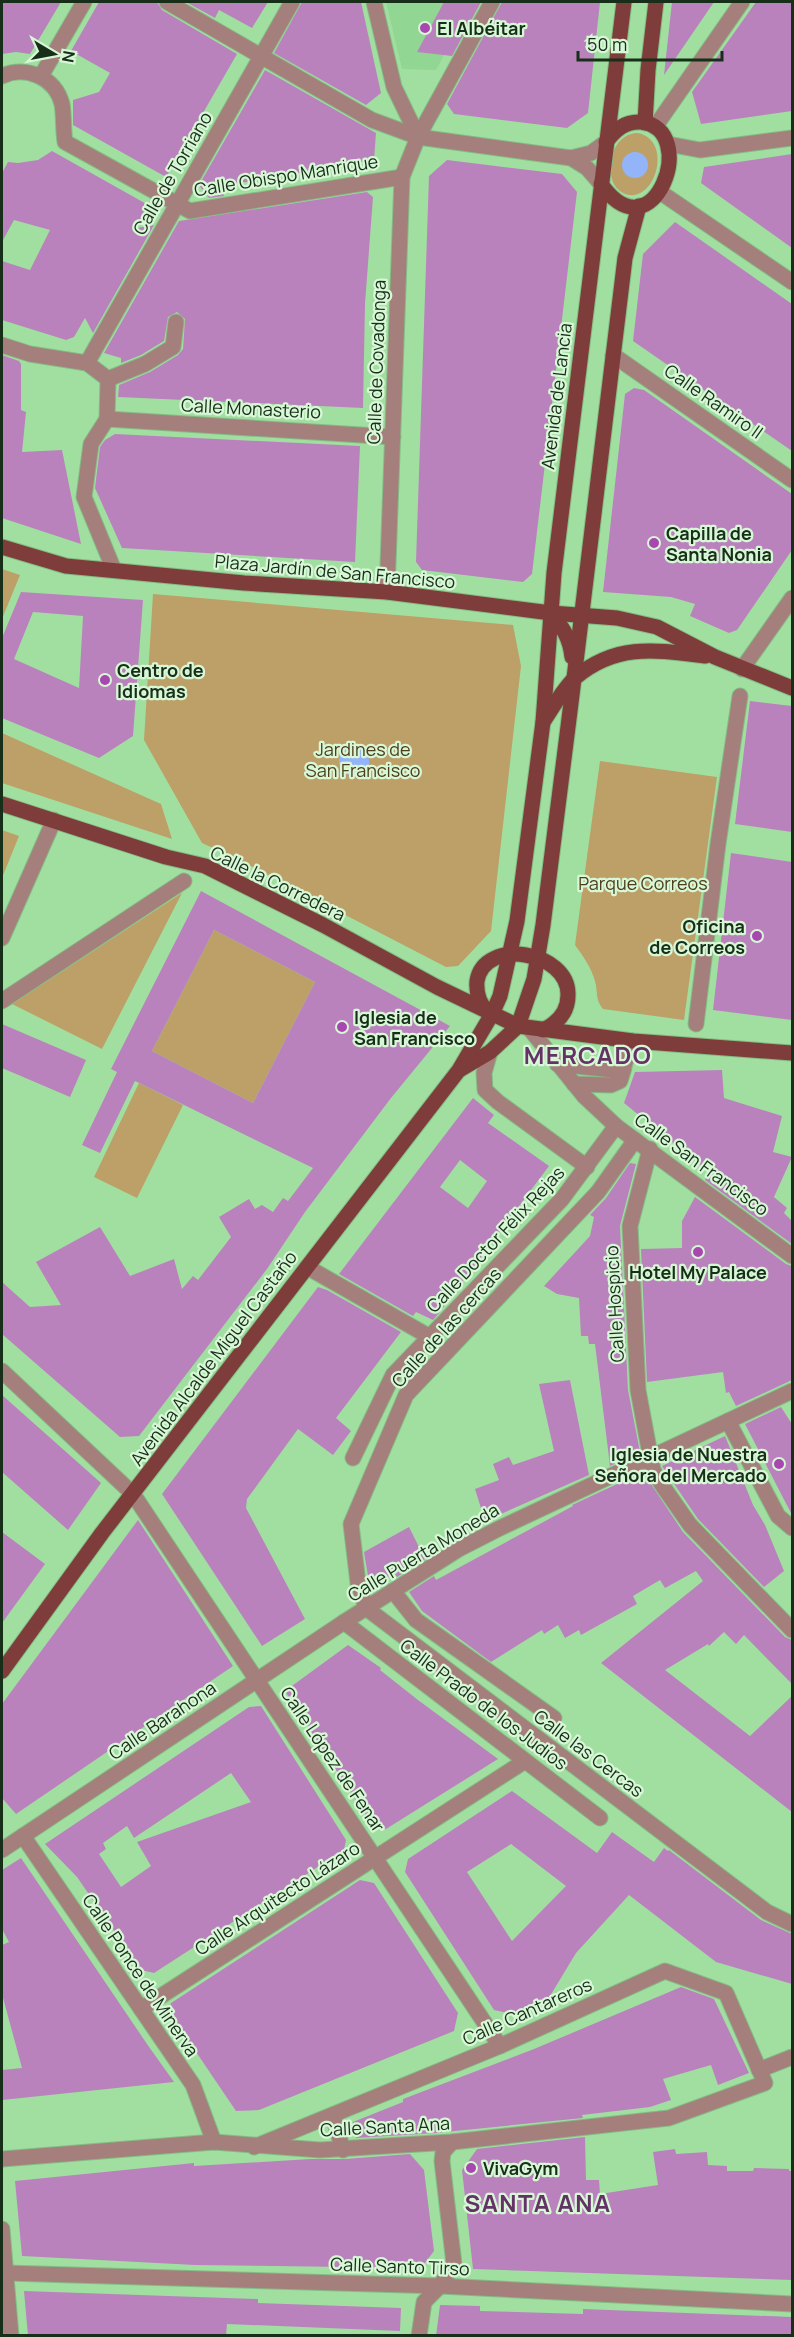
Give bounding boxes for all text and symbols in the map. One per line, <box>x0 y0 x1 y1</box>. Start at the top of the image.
place label: El Albéitar <box>437 16 526 40</box>
marker: El Albéitar <box>418 21 432 35</box>
north arrow <box>24 24 84 84</box>
scale bar <box>578 24 722 62</box>
text: 50 m <box>587 32 627 56</box>
text: N <box>57 49 81 64</box>
street label: Calle de Torriano <box>127 107 217 239</box>
street label: Calle Obispo Manrique <box>192 149 380 201</box>
street label: Calle de Covadonga <box>361 279 391 445</box>
street label: Avenida de Lancia <box>535 321 577 471</box>
street label: Calle Ramiro II <box>660 358 768 444</box>
street label: Calle Monasterio <box>180 392 322 424</box>
place label: Capilla de Santa Nonia <box>666 521 772 566</box>
marker: Capilla de Santa Nonia <box>647 536 661 550</box>
street label: Plaza Jardín de San Francisco <box>214 549 456 593</box>
place label: Centro de Idiomas <box>117 658 204 703</box>
marker: Centro de Idiomas <box>98 673 112 687</box>
park label: Jardines de San Francisco <box>306 737 420 782</box>
street label: Calle la Corredera <box>207 840 349 926</box>
park label: Parque Correos <box>578 871 708 895</box>
place label: Oficina de Correos <box>649 914 745 959</box>
marker: Oficina de Correos <box>750 929 764 943</box>
place label: Iglesia de San Francisco <box>354 1005 475 1050</box>
marker: Iglesia de San Francisco <box>335 1020 349 1034</box>
district label: MERCADO <box>524 1038 652 1071</box>
street label: Calle San Francisco <box>630 1107 774 1221</box>
street label: Calle Doctor Félix Rejas <box>421 1161 569 1317</box>
street label: Calle Hospicio <box>599 1245 629 1363</box>
marker: Hotel My Palace <box>691 1245 705 1259</box>
street label: Avenida Alcalde Miguel Castaño <box>124 1246 302 1470</box>
place label: Hotel My Palace <box>629 1260 767 1284</box>
street label: Calle de las cercas <box>386 1262 506 1392</box>
place label: Iglesia de Nuestra Señora del Mercado <box>594 1442 767 1487</box>
marker: Iglesia de Nuestra Señora del Mercado <box>772 1457 786 1471</box>
street label: Calle Puerta Moneda <box>343 1497 503 1607</box>
street label: Calle Prado de los Judíos <box>395 1633 573 1775</box>
street label: Calle Barahona <box>104 1675 220 1765</box>
street label: Calle López de Fenar <box>275 1682 391 1837</box>
street label: Calle las Cercas <box>529 1704 649 1802</box>
street label: Calle Arquitecto Lázaro <box>190 1836 364 1960</box>
street label: Calle Ponce de Minerva <box>77 1889 205 2061</box>
street label: Calle Cantareros <box>458 1972 596 2050</box>
street label: Calle Santa Ana <box>319 2111 451 2141</box>
place label: VivaGym <box>483 2156 558 2180</box>
marker: VivaGym <box>464 2161 478 2175</box>
district label: SANTA ANA <box>465 2186 612 2219</box>
street label: Calle Santo Tirso <box>330 2252 470 2280</box>

